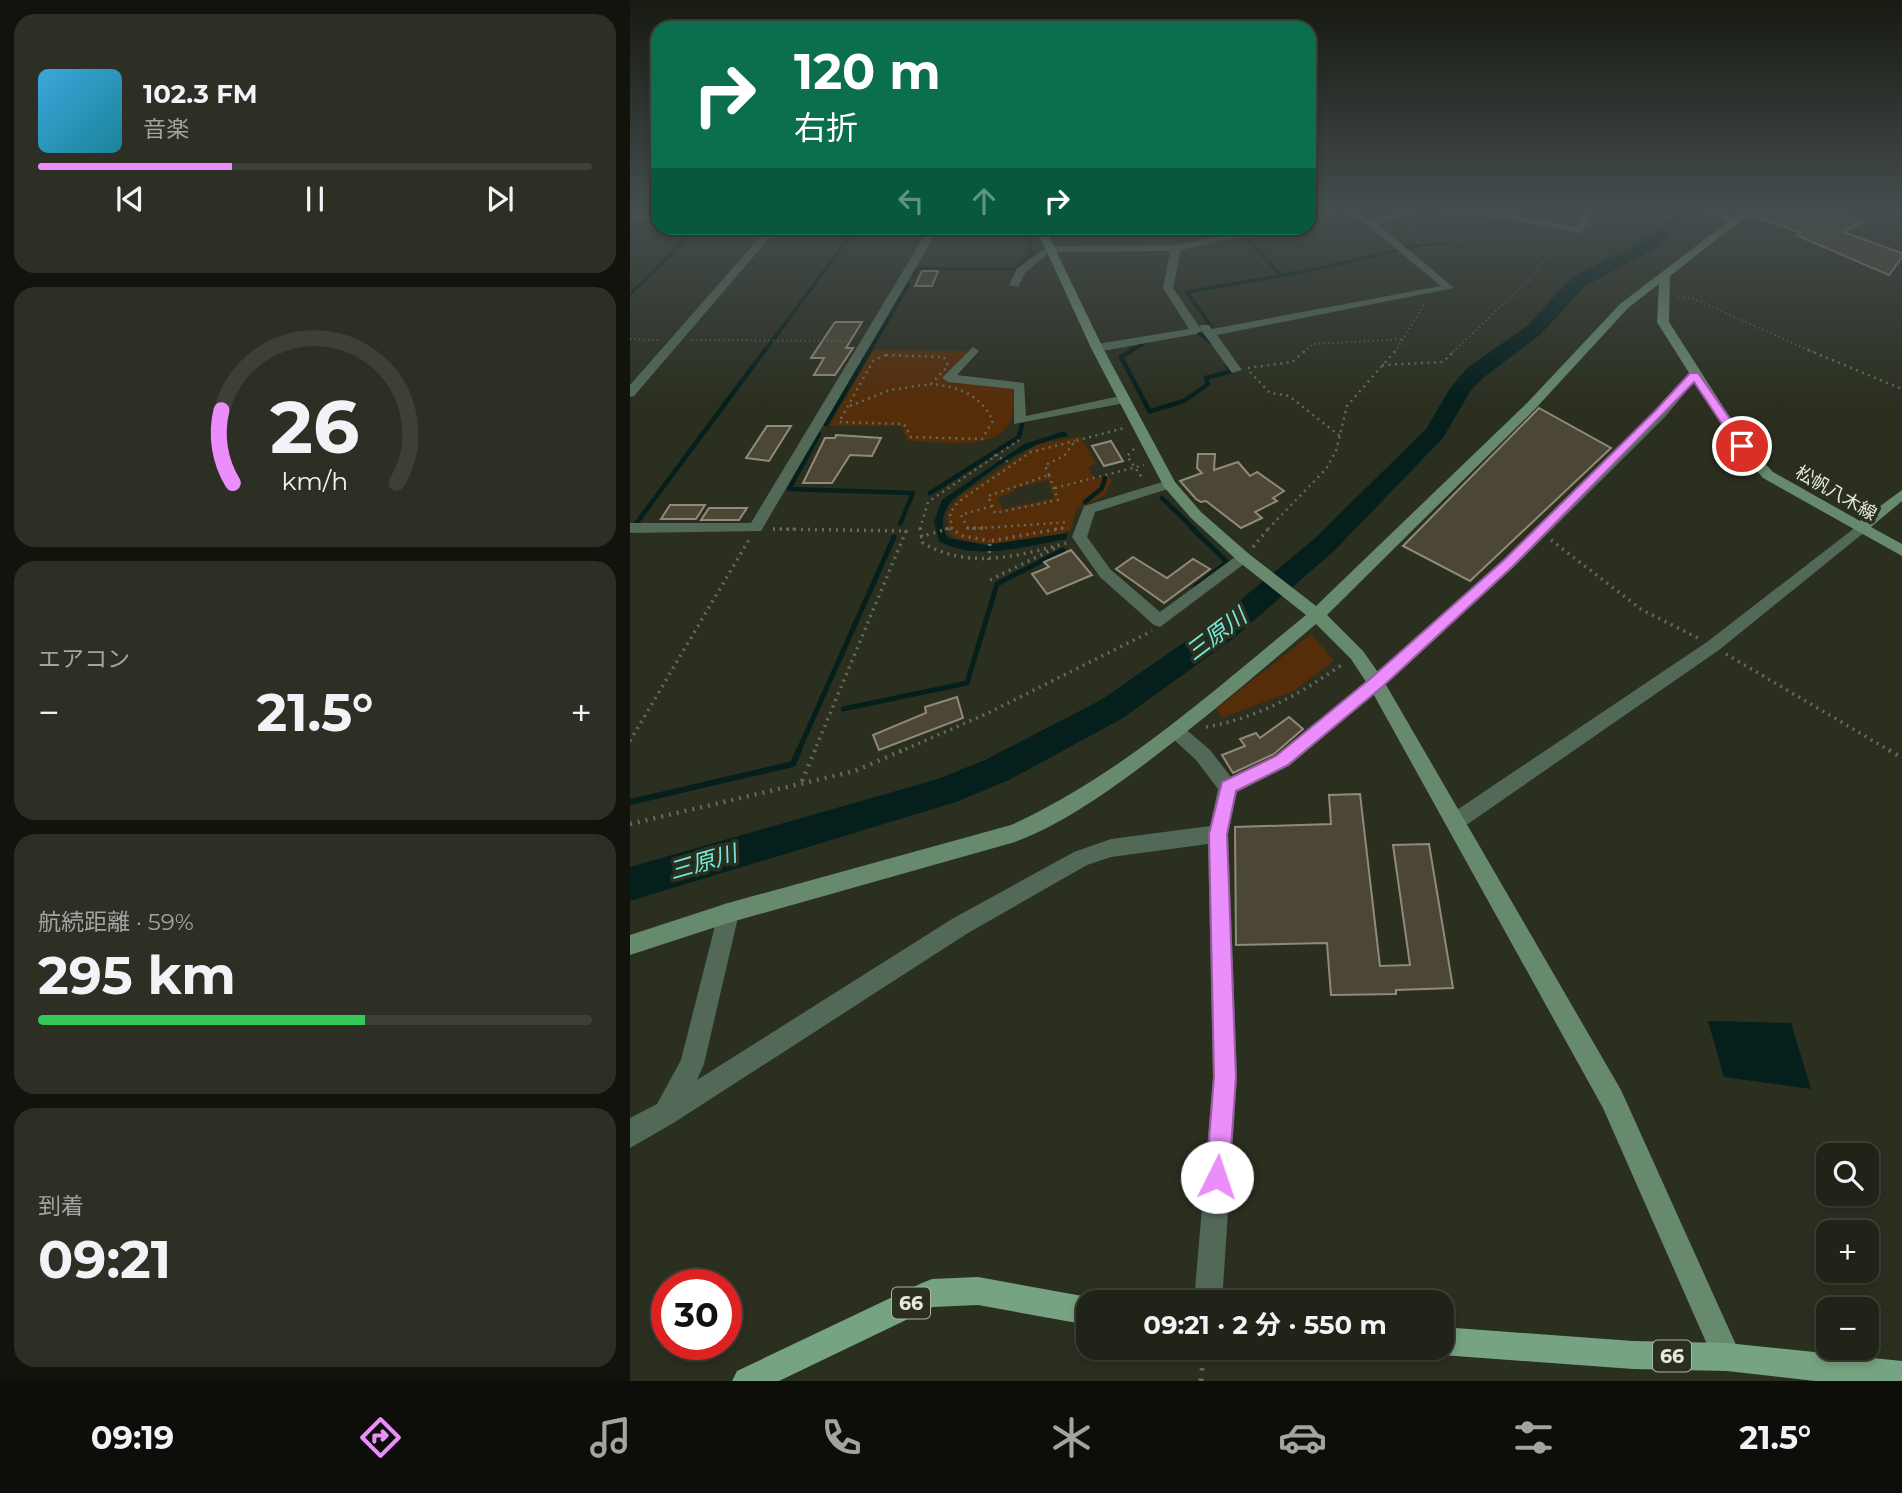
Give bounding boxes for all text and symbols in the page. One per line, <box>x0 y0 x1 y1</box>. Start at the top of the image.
text: 120 m <box>794 42 941 101</box>
icon: right <box>679 49 770 140</box>
text: 102.3 FM <box>143 78 258 110</box>
text: 右折 <box>794 108 858 147</box>
text: 音楽 <box>143 115 189 143</box>
icon: previous <box>111 180 149 218</box>
icon: pause <box>296 180 334 218</box>
icon: next <box>481 180 519 218</box>
icon: left <box>892 182 930 220</box>
icon: ahead <box>965 182 1003 220</box>
icon: right <box>1038 182 1076 220</box>
text: 26 <box>270 384 360 472</box>
pin <box>1712 416 1772 476</box>
icon: arrive <box>1723 427 1761 465</box>
street label: 松帆八木線 <box>1792 461 1880 525</box>
text: km/h <box>282 466 348 496</box>
water label: 三原川 <box>1180 600 1254 666</box>
text: エアコン <box>38 645 130 673</box>
text: 21.5° <box>256 681 374 744</box>
text: − <box>38 689 60 736</box>
text: + <box>570 689 592 736</box>
water label: 三原川 <box>666 838 743 885</box>
text: 航続距離 · 59% <box>38 908 194 936</box>
text: 295 km <box>38 944 236 1007</box>
position arrow <box>1180 1140 1254 1214</box>
map controls <box>1816 1143 1879 1360</box>
button: search <box>1816 1143 1879 1206</box>
text: 到着 <box>38 1192 84 1220</box>
button: + <box>1816 1220 1879 1283</box>
text: 09:21 <box>38 1228 171 1291</box>
speed limit sign: 30 <box>651 1269 742 1360</box>
road number: 66 <box>892 1288 930 1318</box>
button: − <box>1816 1297 1879 1360</box>
text: 09:21 · 2 分 · 550 m <box>1143 1309 1387 1341</box>
road number: 66 <box>1653 1340 1691 1372</box>
icon: directions <box>356 1413 405 1462</box>
icon: music <box>586 1413 635 1462</box>
icon: phone <box>817 1413 866 1462</box>
icon: climate <box>1047 1413 1096 1462</box>
icon: car <box>1278 1413 1327 1462</box>
icon: filters <box>1509 1413 1558 1462</box>
text: 09:19 <box>91 1418 174 1457</box>
text: 21.5° <box>1739 1418 1811 1457</box>

